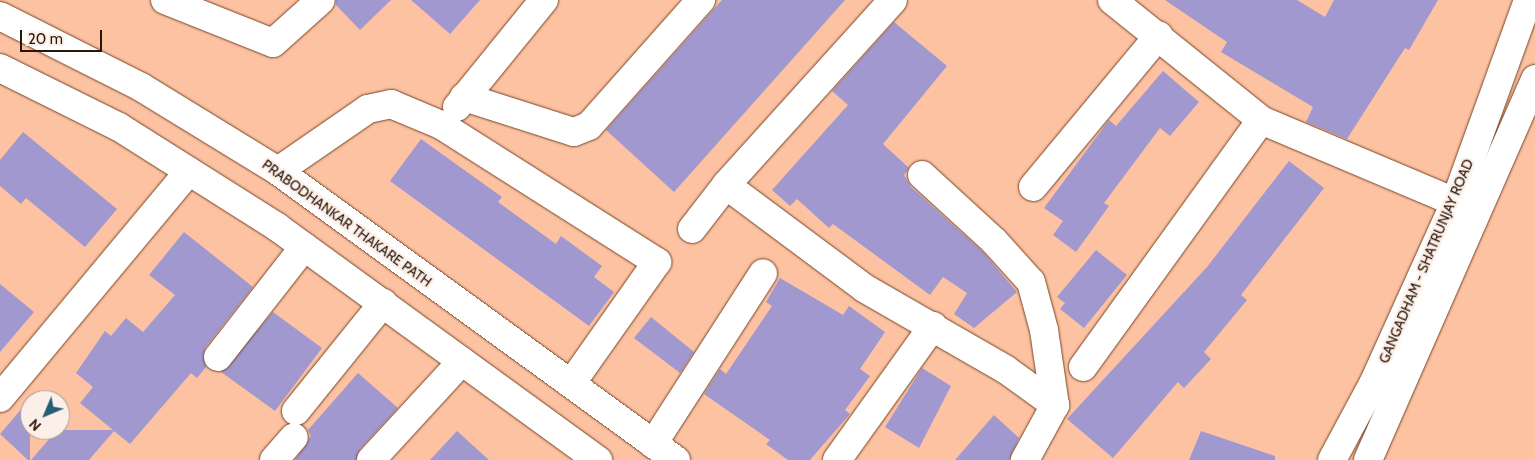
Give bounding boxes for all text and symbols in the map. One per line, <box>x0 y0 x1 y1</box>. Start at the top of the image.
scale bar <box>22 20 105 52</box>
text: 20 m <box>28 30 63 48</box>
street label: PRABODHANKAR THAKARE PATH <box>259 156 435 290</box>
street label: GANGADHAM - SHATRUNJAY ROAD <box>1375 156 1477 366</box>
north arrow <box>20 390 70 440</box>
text: N <box>25 415 45 435</box>

